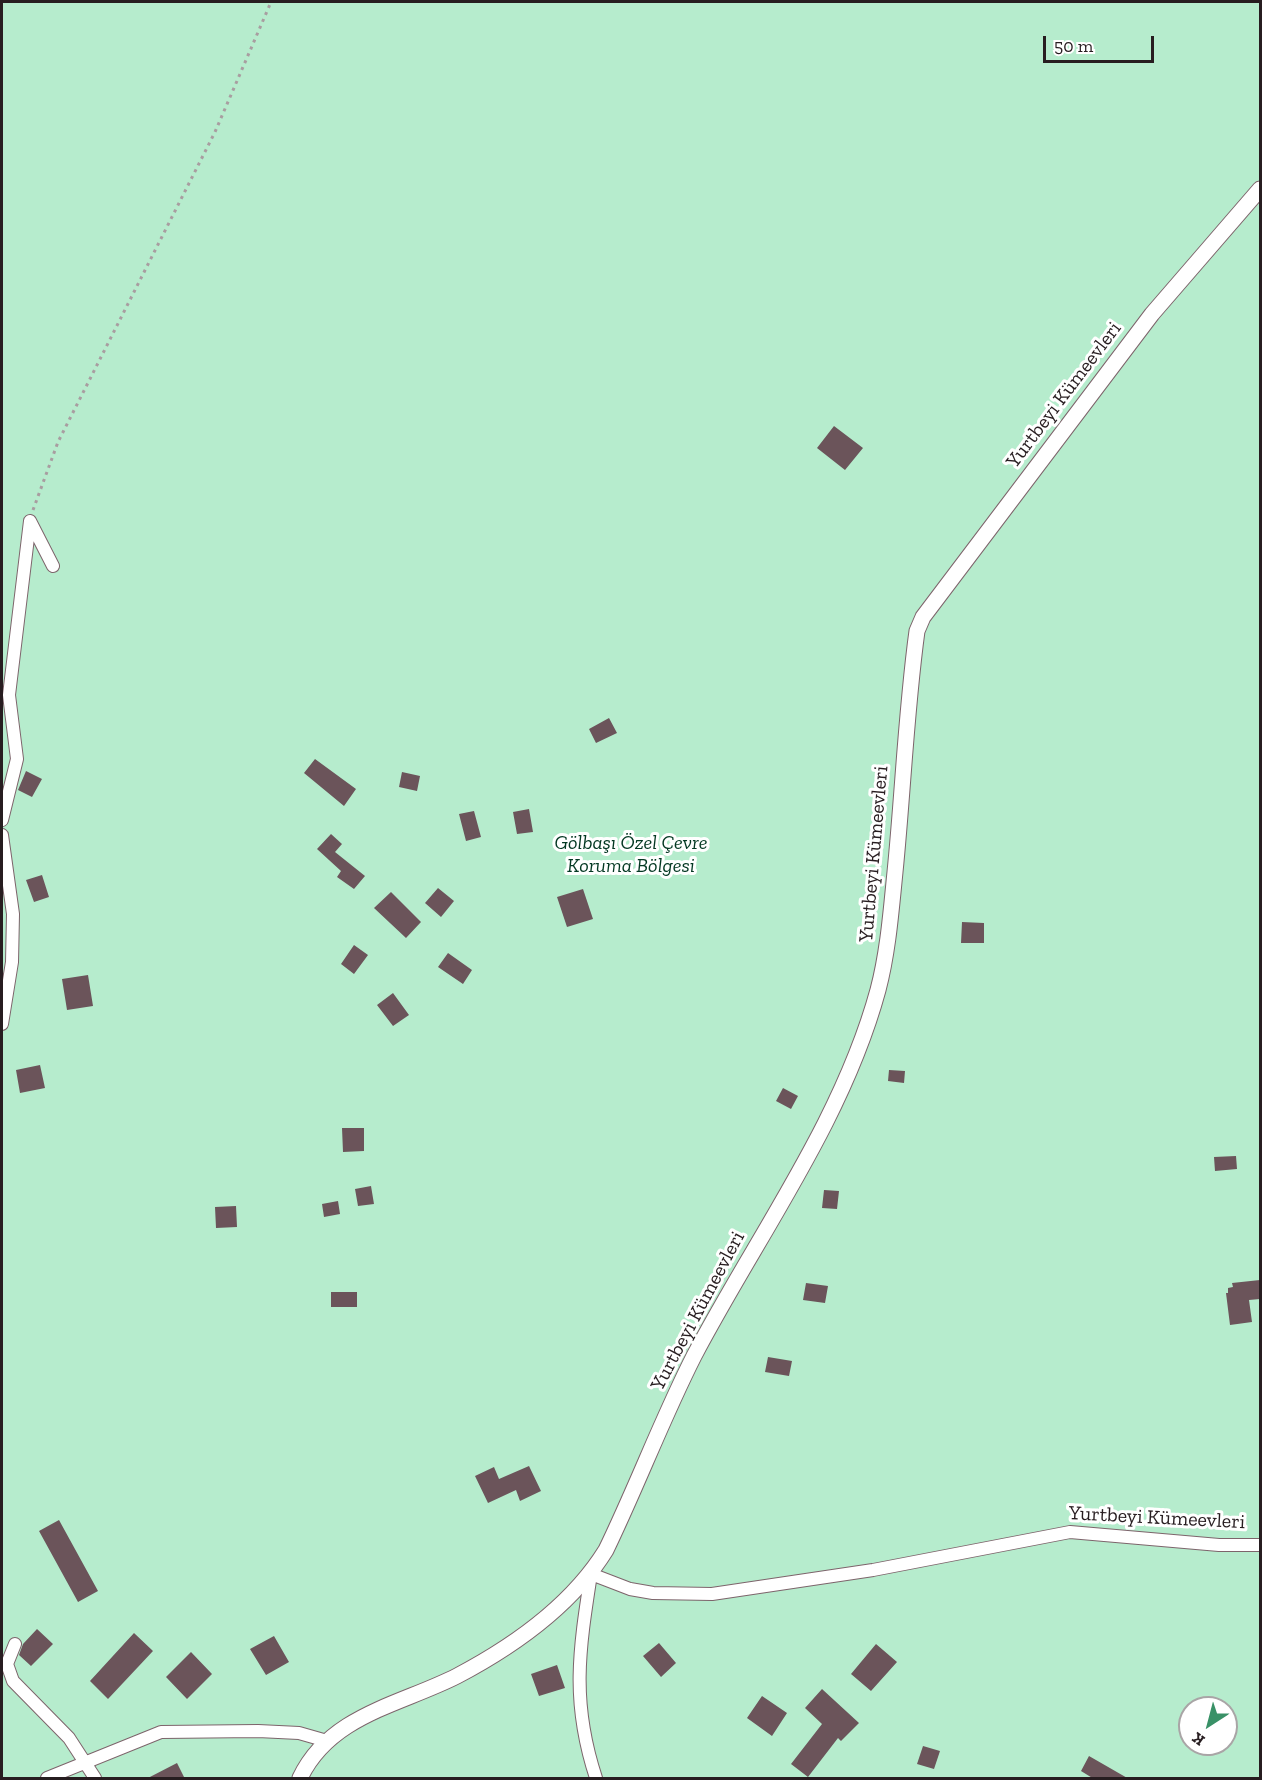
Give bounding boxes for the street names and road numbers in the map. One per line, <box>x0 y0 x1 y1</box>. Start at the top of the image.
street label: Yurtbeyi Kümeevleri <box>1001 317 1127 473</box>
street label: Yurtbeyi Kümeevleri <box>854 765 894 943</box>
street label: Yurtbeyi Kümeevleri <box>646 1227 750 1395</box>
street label: Yurtbeyi Kümeevleri <box>1068 1501 1246 1535</box>

